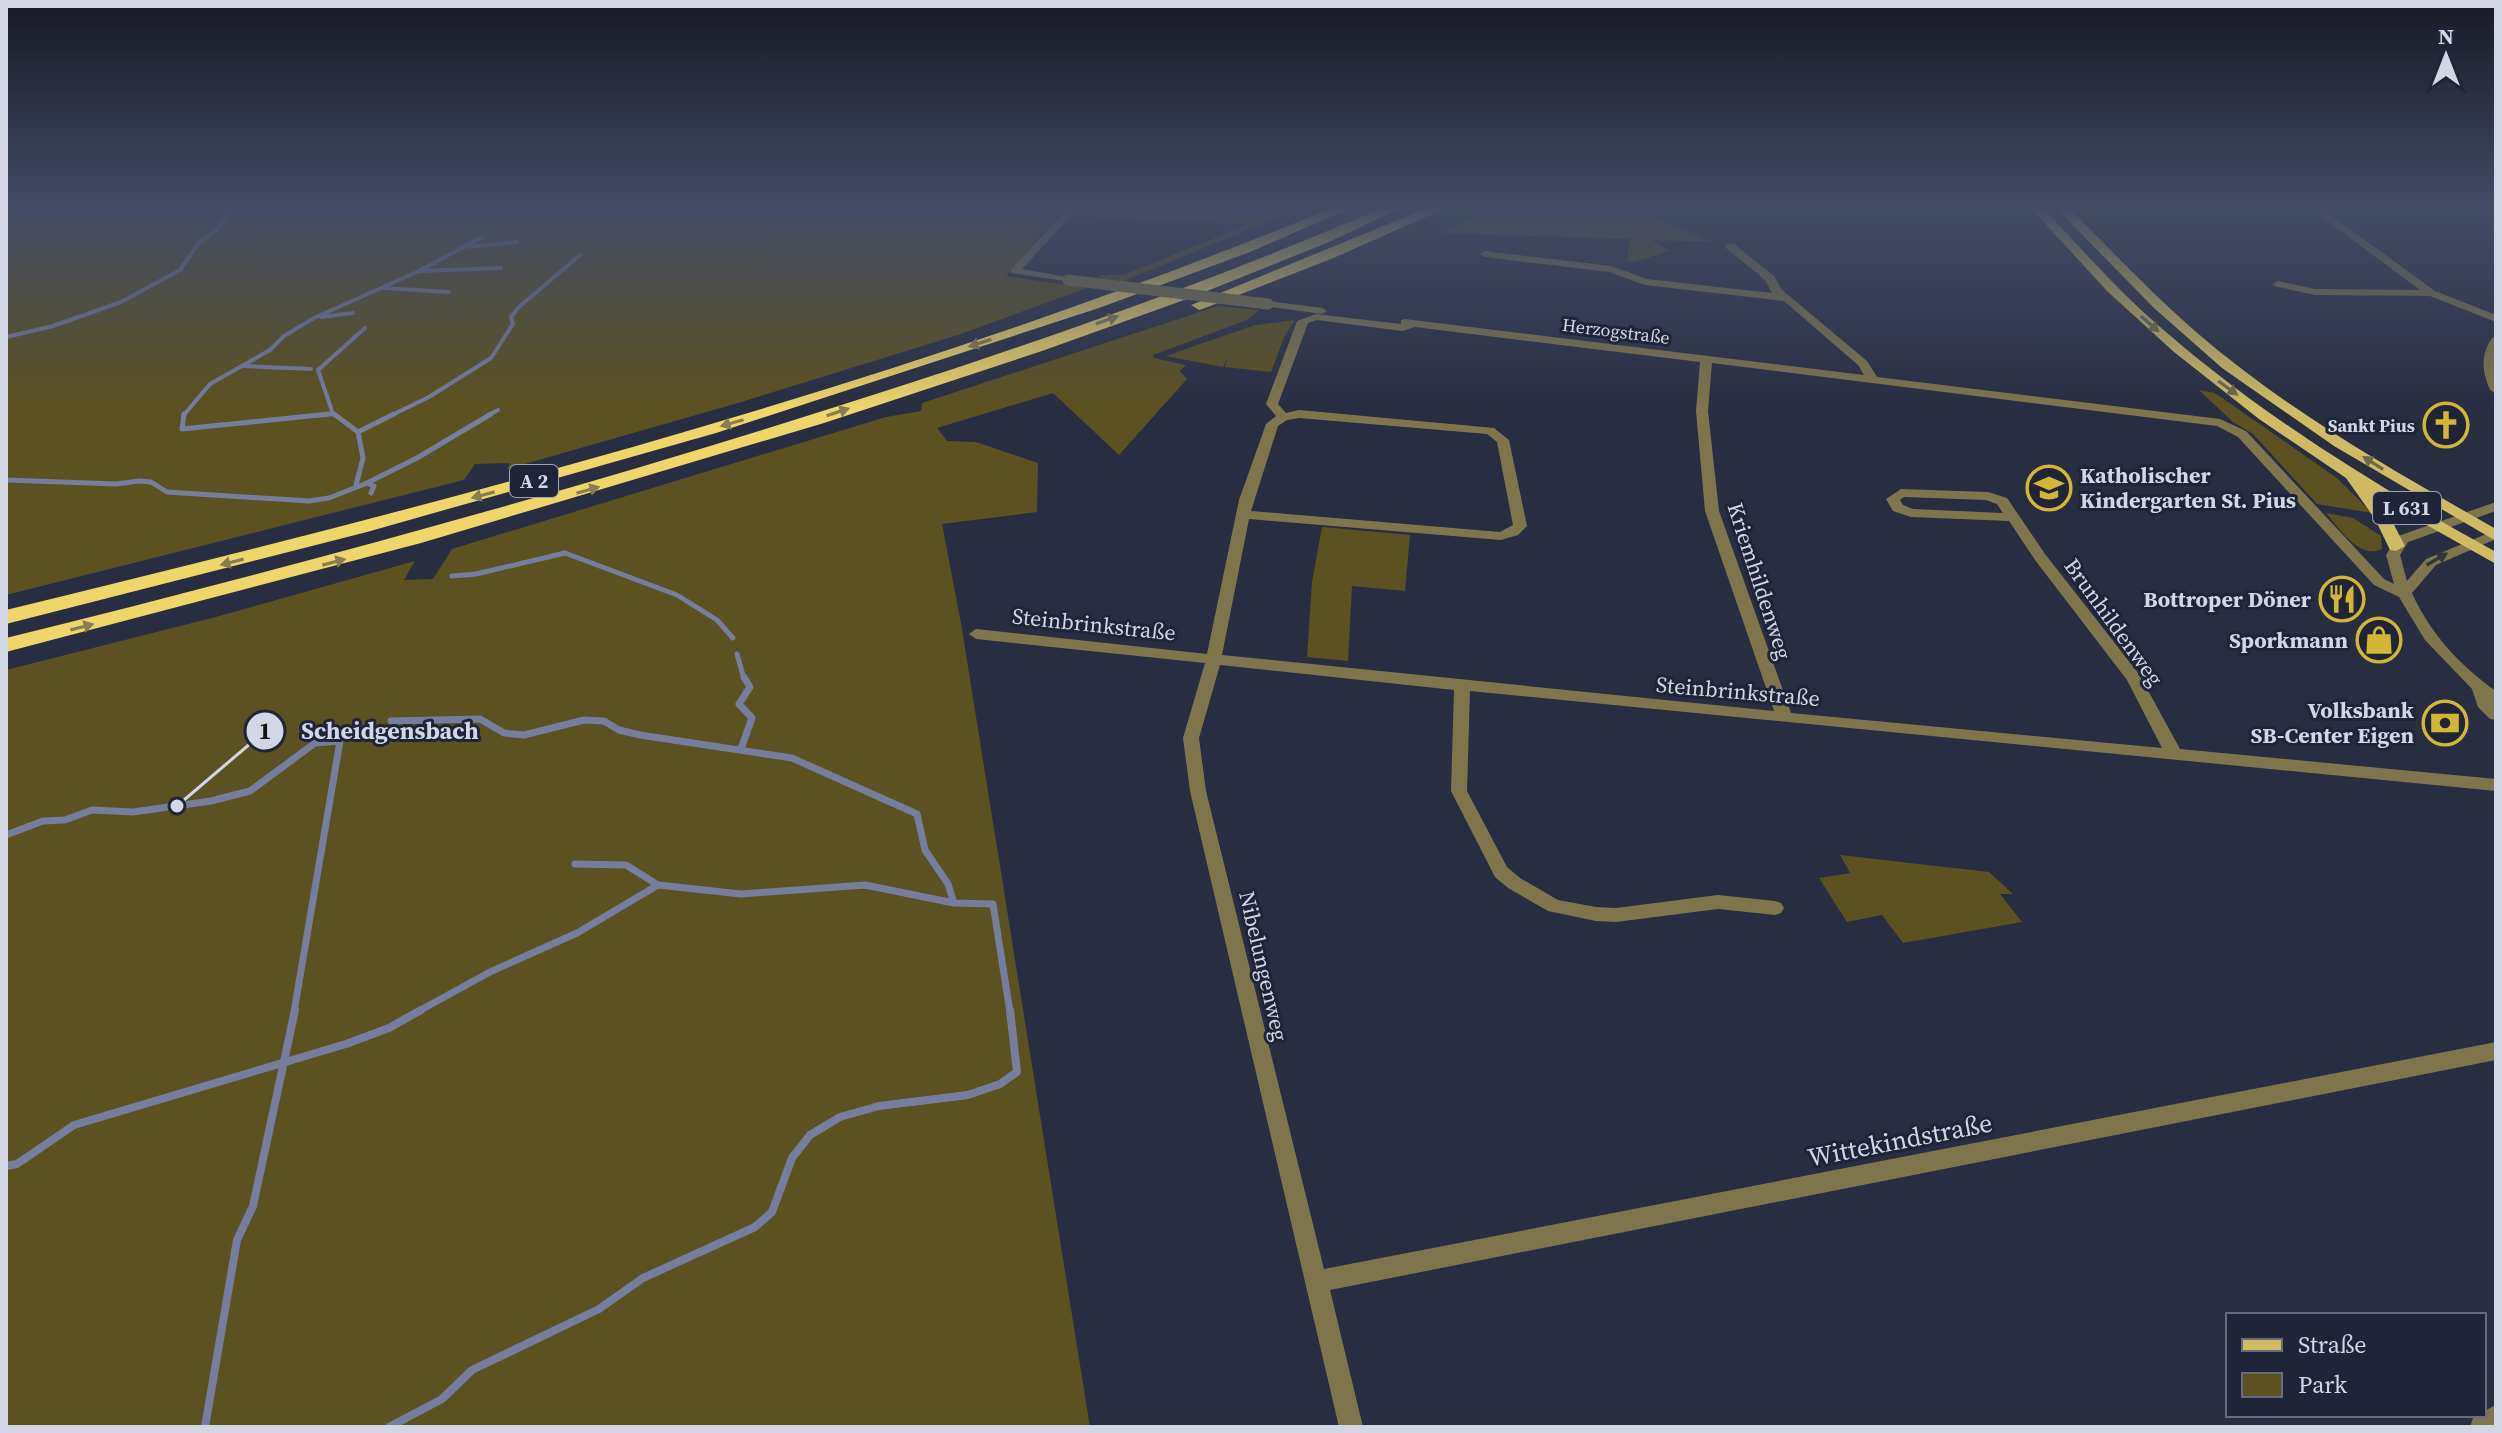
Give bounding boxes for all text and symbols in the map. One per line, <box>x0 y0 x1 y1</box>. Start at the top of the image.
north arrow <box>2406 16 2486 96</box>
text: N <box>2438 21 2454 51</box>
street label: Herzogstraße <box>1561 312 1671 350</box>
one-way arrow <box>1096 314 1120 326</box>
one-way arrow <box>2139 315 2159 332</box>
one-way arrow <box>968 338 992 350</box>
one-way arrow <box>2218 380 2239 395</box>
church icon: Sankt Pius <box>2422 401 2470 449</box>
one-way arrow <box>826 405 850 418</box>
place label: Sankt Pius <box>2328 413 2415 438</box>
one-way arrow <box>720 417 744 430</box>
one-way arrow <box>2362 456 2384 470</box>
place label: Katholischer Kindergarten St. Pius <box>2080 460 2296 515</box>
school or university icon: Katholischer Kindergarten St. Pius <box>2025 464 2073 512</box>
road number: A 2 <box>510 465 558 497</box>
one-way arrow <box>577 483 601 496</box>
one-way arrow <box>470 490 495 502</box>
road number: L 631 <box>2373 492 2441 524</box>
street label: Kriemhildenweg <box>1721 499 1799 663</box>
street label: Brunhildenweg <box>2057 552 2171 692</box>
one-way arrow <box>2426 553 2448 567</box>
one-way arrow <box>219 556 244 569</box>
one-way arrow <box>321 556 346 568</box>
restaurant icon: Bottroper Döner <box>2318 575 2366 623</box>
place label: Bottroper Döner <box>2143 584 2312 614</box>
street label: Steinbrinkstraße <box>1011 600 1177 648</box>
shop icon: Sporkmann <box>2355 616 2403 664</box>
one-way arrow <box>69 620 94 632</box>
place label: Sporkmann <box>2229 625 2348 655</box>
street label: Steinbrinkstraße <box>1655 669 1821 713</box>
place label: Volksbank SB-Center Eigen <box>2250 695 2415 750</box>
bank icon: Volksbank SB-Center Eigen <box>2421 699 2469 747</box>
callout: Scheidgensbach <box>245 707 495 755</box>
text: 1 <box>258 714 272 747</box>
text: Scheidgensbach <box>301 714 479 747</box>
street label: Nibelungenweg <box>1232 888 1296 1044</box>
street label: Wittekindstraße <box>1805 1104 1995 1176</box>
legend <box>2226 1313 2486 1417</box>
text: Straße <box>2298 1328 2366 1361</box>
text: Park <box>2298 1368 2348 1401</box>

